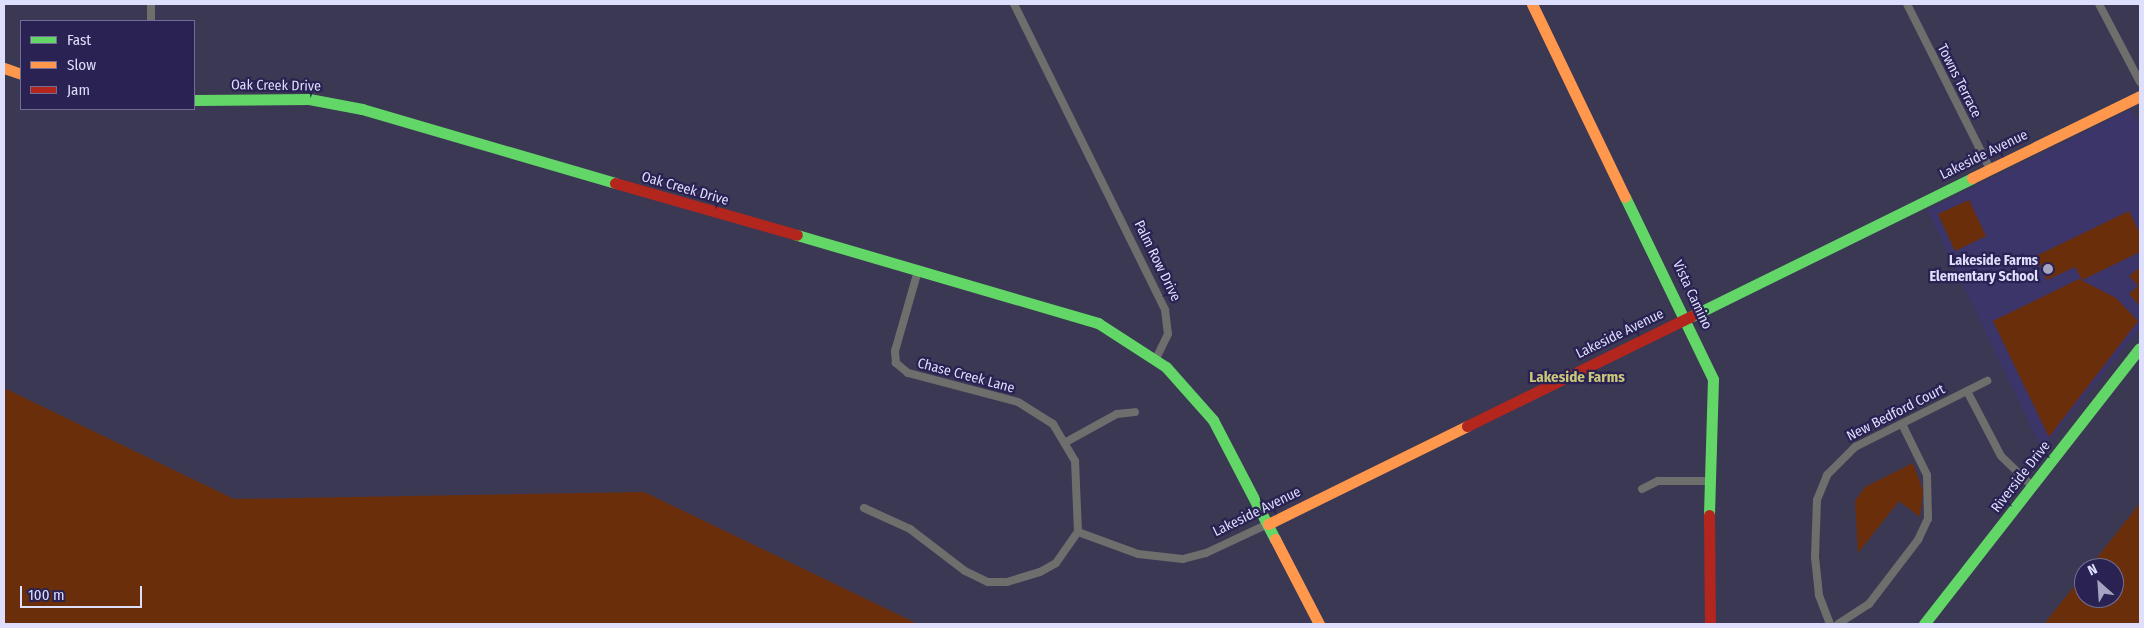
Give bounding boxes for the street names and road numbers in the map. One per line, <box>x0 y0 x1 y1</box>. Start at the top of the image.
street label: Towns Terrace <box>1933 41 1985 121</box>
street label: Oak Creek Drive <box>231 77 321 95</box>
street label: Lakeside Avenue <box>1937 127 2031 183</box>
street label: Oak Creek Drive <box>639 169 731 209</box>
street label: Palm Row Drive <box>1130 218 1184 304</box>
street label: Vista Camino <box>1669 258 1715 332</box>
street label: Lakeside Avenue <box>1573 306 1667 362</box>
street label: Chase Creek Lane <box>916 355 1016 397</box>
street label: New Bedford Court <box>1844 381 1948 445</box>
street label: Riverside Drive <box>1988 438 2054 516</box>
street label: Lakeside Avenue <box>1210 484 1304 540</box>

